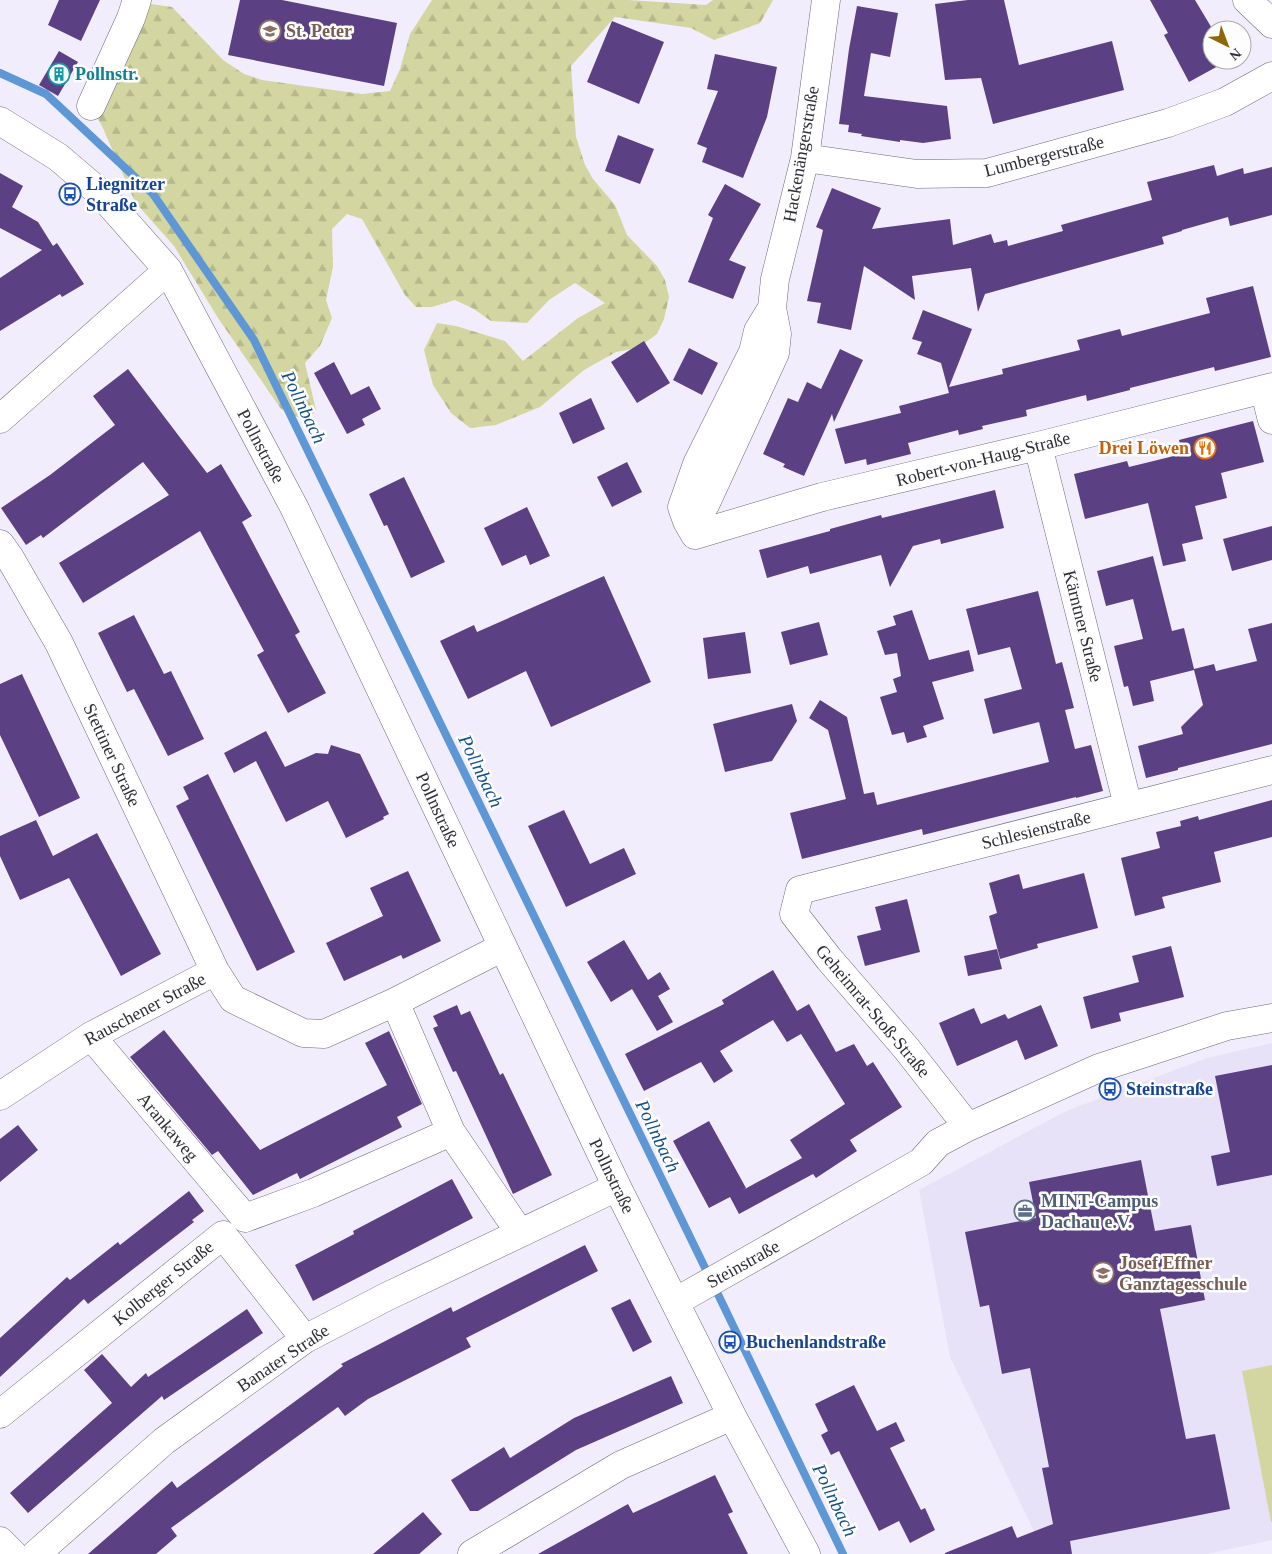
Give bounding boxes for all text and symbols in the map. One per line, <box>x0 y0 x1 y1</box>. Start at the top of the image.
school or university icon: St. Peter <box>258 19 282 43</box>
north arrow <box>1202 20 1252 70</box>
place label: St. Peter <box>286 21 352 41</box>
text: N <box>1227 45 1244 63</box>
building icon: Pollnstr. <box>47 62 71 86</box>
place label: Pollnstr. <box>75 64 139 84</box>
street label: Hackenängerstraße <box>779 84 823 224</box>
street label: Lumbergerstraße <box>982 131 1106 181</box>
place label: Liegnitzer Straße <box>86 174 165 215</box>
bus stop icon: Liegnitzer Straße <box>58 182 82 206</box>
water label: Pollnbach <box>277 366 331 447</box>
street label: Pollnstraße <box>233 406 289 486</box>
street label: Robert-von-Haug-Straße <box>894 428 1072 490</box>
restaurant icon: Drei Löwen <box>1193 436 1217 460</box>
place label: Drei Löwen <box>1099 438 1189 458</box>
street label: Kärntner Straße <box>1059 568 1107 684</box>
street label: Stettiner Straße <box>79 700 145 810</box>
water label: Pollnbach <box>454 730 508 811</box>
street label: Pollnstraße <box>412 769 464 851</box>
street label: Schlesienstraße <box>979 807 1093 853</box>
street label: Geheimrat-Stoß-Straße <box>812 941 934 1081</box>
street label: Rauschener Straße <box>81 969 209 1049</box>
bus stop icon: Steinstraße <box>1098 1077 1122 1101</box>
place label: Steinstraße <box>1126 1079 1213 1099</box>
street label: Arankaweg <box>134 1089 202 1165</box>
water label: Pollnbach <box>631 1095 685 1176</box>
street label: Pollnstraße <box>585 1135 639 1217</box>
place label: MINT-Campus Dachau e.V. <box>1041 1191 1158 1232</box>
office icon: MINT-Campus Dachau e.V. <box>1013 1199 1037 1223</box>
street label: Kolberger Straße <box>109 1236 217 1330</box>
street label: Steinstraße <box>703 1236 783 1292</box>
place label: Josef Effner Ganztagesschule <box>1119 1253 1247 1294</box>
school or university icon: Josef Effner Ganztagesschule <box>1091 1261 1115 1285</box>
street label: Banater Straße <box>233 1320 333 1396</box>
bus stop icon: Buchenlandstraße <box>718 1330 742 1354</box>
place label: Buchenlandstraße <box>746 1332 886 1352</box>
water label: Pollnbach <box>808 1459 862 1540</box>

